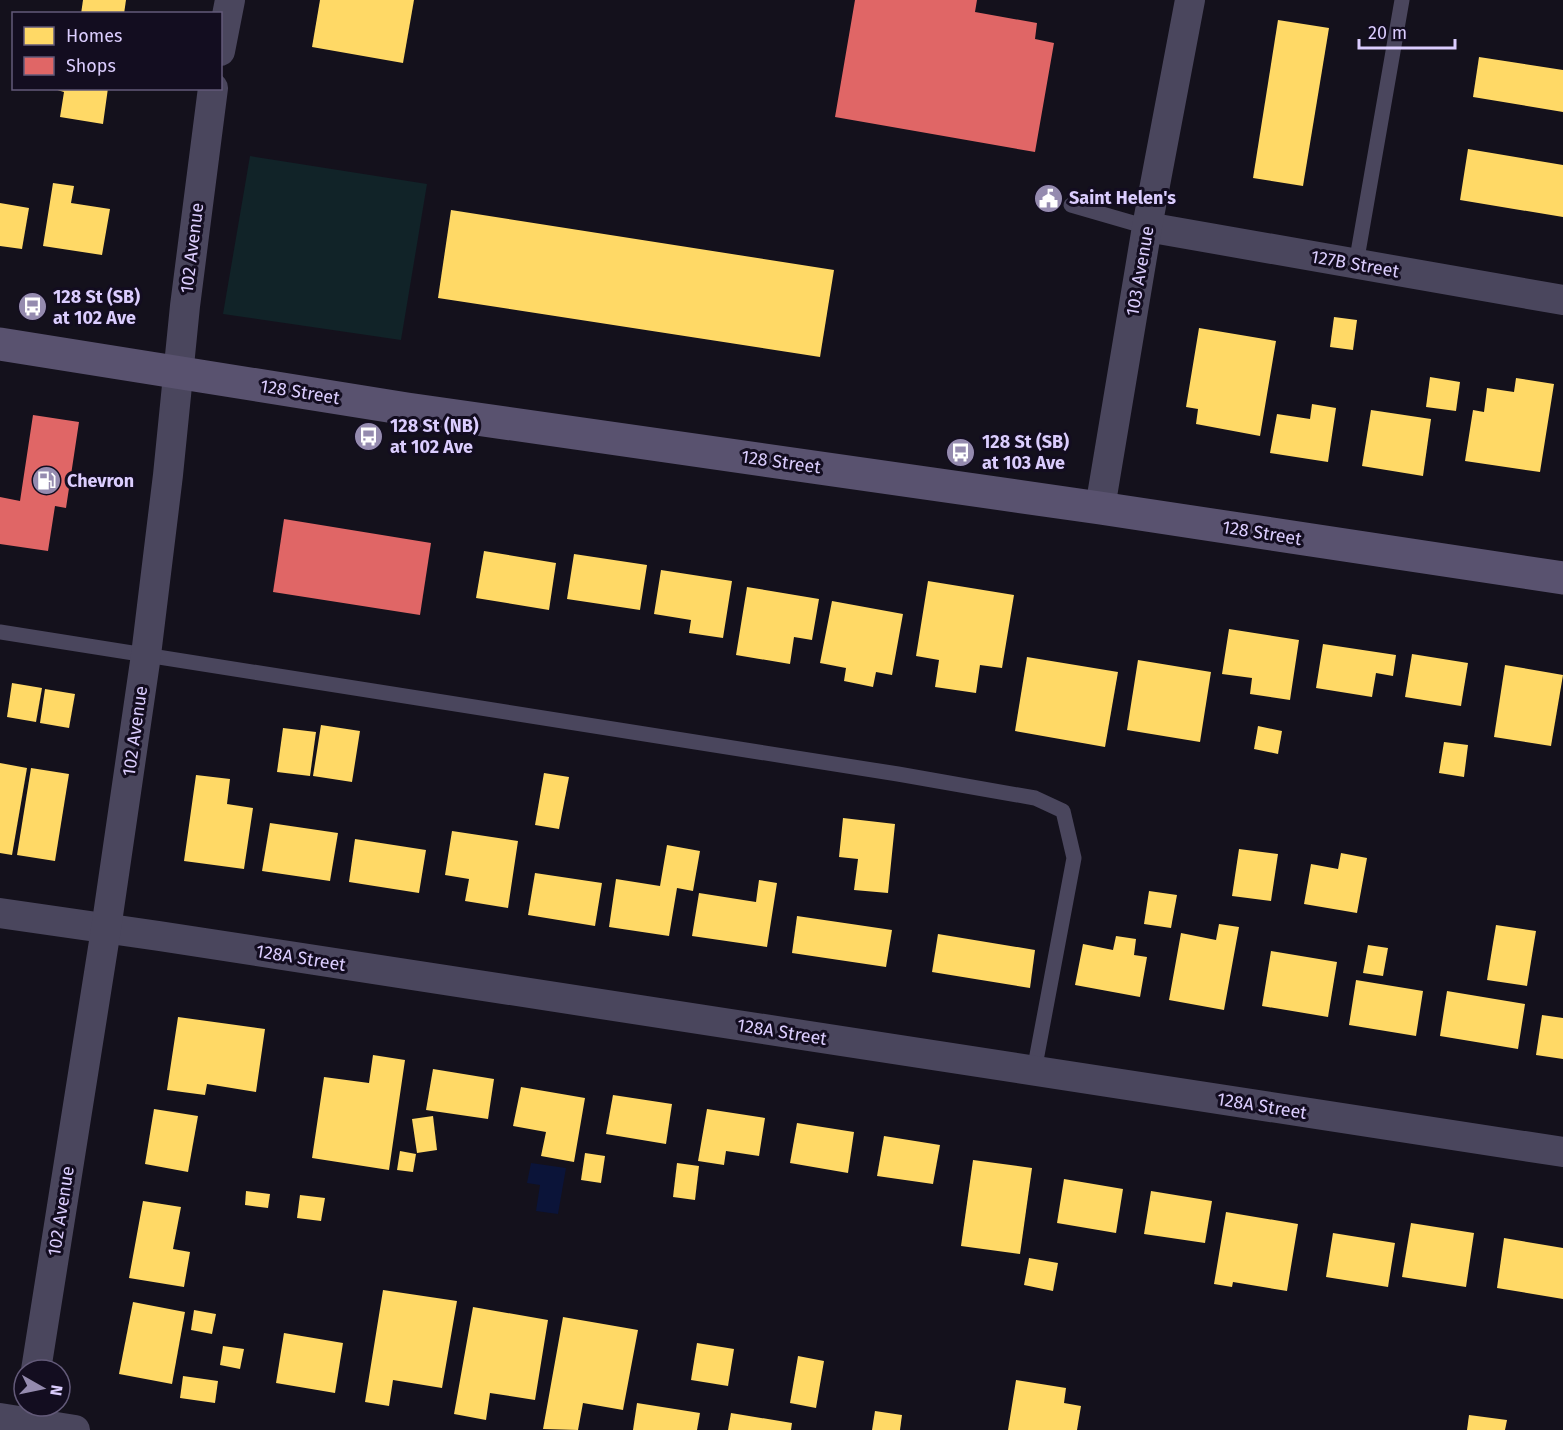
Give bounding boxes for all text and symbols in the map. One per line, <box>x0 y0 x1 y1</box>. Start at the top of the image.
legend <box>12 12 222 90</box>
scale bar <box>1359 12 1455 50</box>
text: 20 m <box>1368 22 1407 44</box>
text: Homes <box>66 25 122 47</box>
text: Shops <box>66 55 116 77</box>
public building icon: Saint Helen's <box>1032 182 1064 214</box>
place label: Saint Helen's <box>1069 187 1176 209</box>
street label: 102 Avenue <box>176 201 208 295</box>
street label: 103 Avenue <box>1121 224 1159 318</box>
street label: 127B Street <box>1309 245 1401 283</box>
place label: 128 St (SB) at 102 Ave <box>53 286 140 329</box>
bus stop icon: 128 St (SB) at 102 Ave <box>16 291 48 323</box>
street label: 128 Street <box>259 375 342 409</box>
place label: 128 St (NB) at 102 Ave <box>390 415 479 458</box>
bus stop icon: 128 St (NB) at 102 Ave <box>353 420 385 452</box>
place label: 128 St (SB) at 103 Ave <box>982 431 1069 474</box>
bus stop icon: 128 St (SB) at 103 Ave <box>945 436 977 468</box>
street label: 128 Street <box>740 446 823 479</box>
fuel station icon: Chevron <box>30 465 62 497</box>
place label: Chevron <box>67 470 134 492</box>
street label: 128 Street <box>1221 516 1304 550</box>
street label: 102 Avenue <box>118 684 152 778</box>
street label: 128A Street <box>255 940 348 976</box>
street label: 128A Street <box>736 1014 829 1050</box>
street label: 128A Street <box>1216 1088 1309 1124</box>
street label: 102 Avenue <box>43 1164 79 1258</box>
north arrow <box>12 1358 72 1418</box>
text: N <box>46 1384 67 1397</box>

